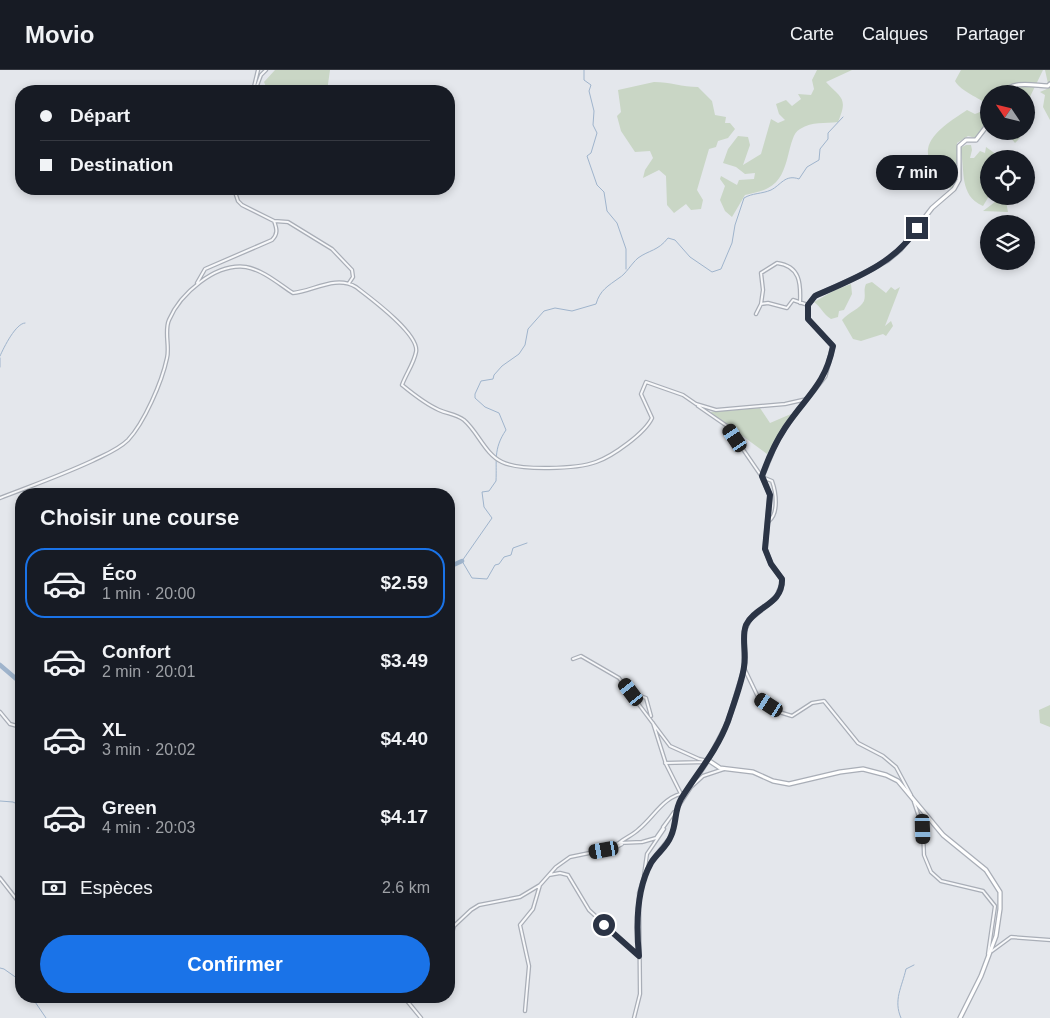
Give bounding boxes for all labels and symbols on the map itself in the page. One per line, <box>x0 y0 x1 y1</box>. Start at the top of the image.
north arrow <box>980 85 1035 140</box>
callout: 7 min <box>876 156 958 190</box>
route end <box>906 217 928 239</box>
car <box>720 421 749 455</box>
car <box>615 676 646 708</box>
car <box>752 691 785 719</box>
car <box>914 814 931 844</box>
car <box>587 840 620 860</box>
route start <box>593 914 615 936</box>

